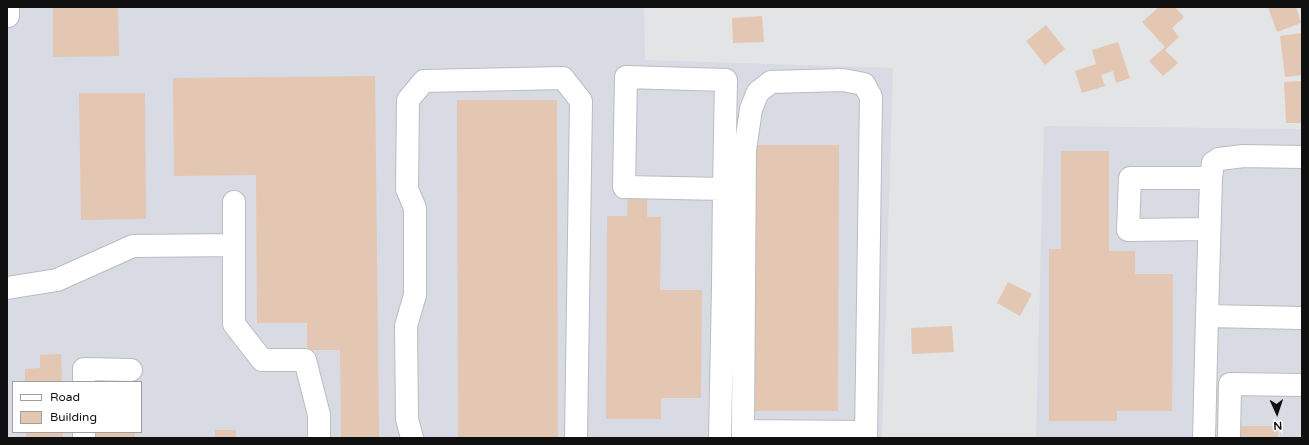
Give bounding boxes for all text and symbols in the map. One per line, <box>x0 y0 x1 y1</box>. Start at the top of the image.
legend <box>12 381 142 433</box>
text: Road <box>50 390 80 404</box>
north arrow <box>1257 393 1297 433</box>
text: Building <box>50 410 97 424</box>
text: N <box>1273 419 1282 432</box>

